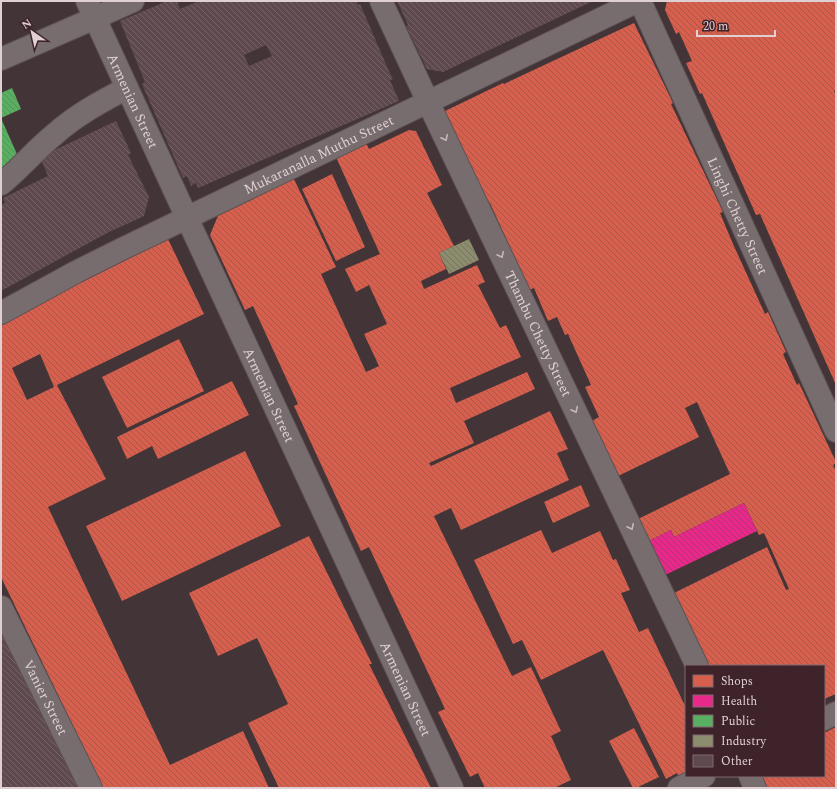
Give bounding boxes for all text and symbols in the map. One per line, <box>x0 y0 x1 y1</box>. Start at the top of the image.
north arrow <box>12 12 52 52</box>
scale bar <box>697 12 775 38</box>
text: N <box>18 15 35 34</box>
text: 20 m <box>703 17 728 36</box>
street label: Armenian Street <box>102 50 164 152</box>
street label: Mukaranalla Muthu Street <box>240 109 397 200</box>
one-way arrow <box>440 133 447 141</box>
street label: Linghi Chetty Street <box>702 154 774 278</box>
one-way arrow <box>496 250 504 258</box>
street label: Thambu Chetty Street <box>499 267 578 400</box>
street label: Armenian Street <box>238 344 300 446</box>
one-way arrow <box>570 406 578 413</box>
one-way arrow <box>626 523 634 531</box>
street label: Armenian Street <box>375 638 437 740</box>
street label: Vanier Street <box>18 656 74 739</box>
legend <box>685 665 825 777</box>
text: Shops <box>721 672 753 691</box>
text: Health <box>721 692 757 711</box>
text: Public <box>721 712 755 731</box>
text: Industry <box>721 732 767 751</box>
text: Other <box>721 752 753 771</box>

